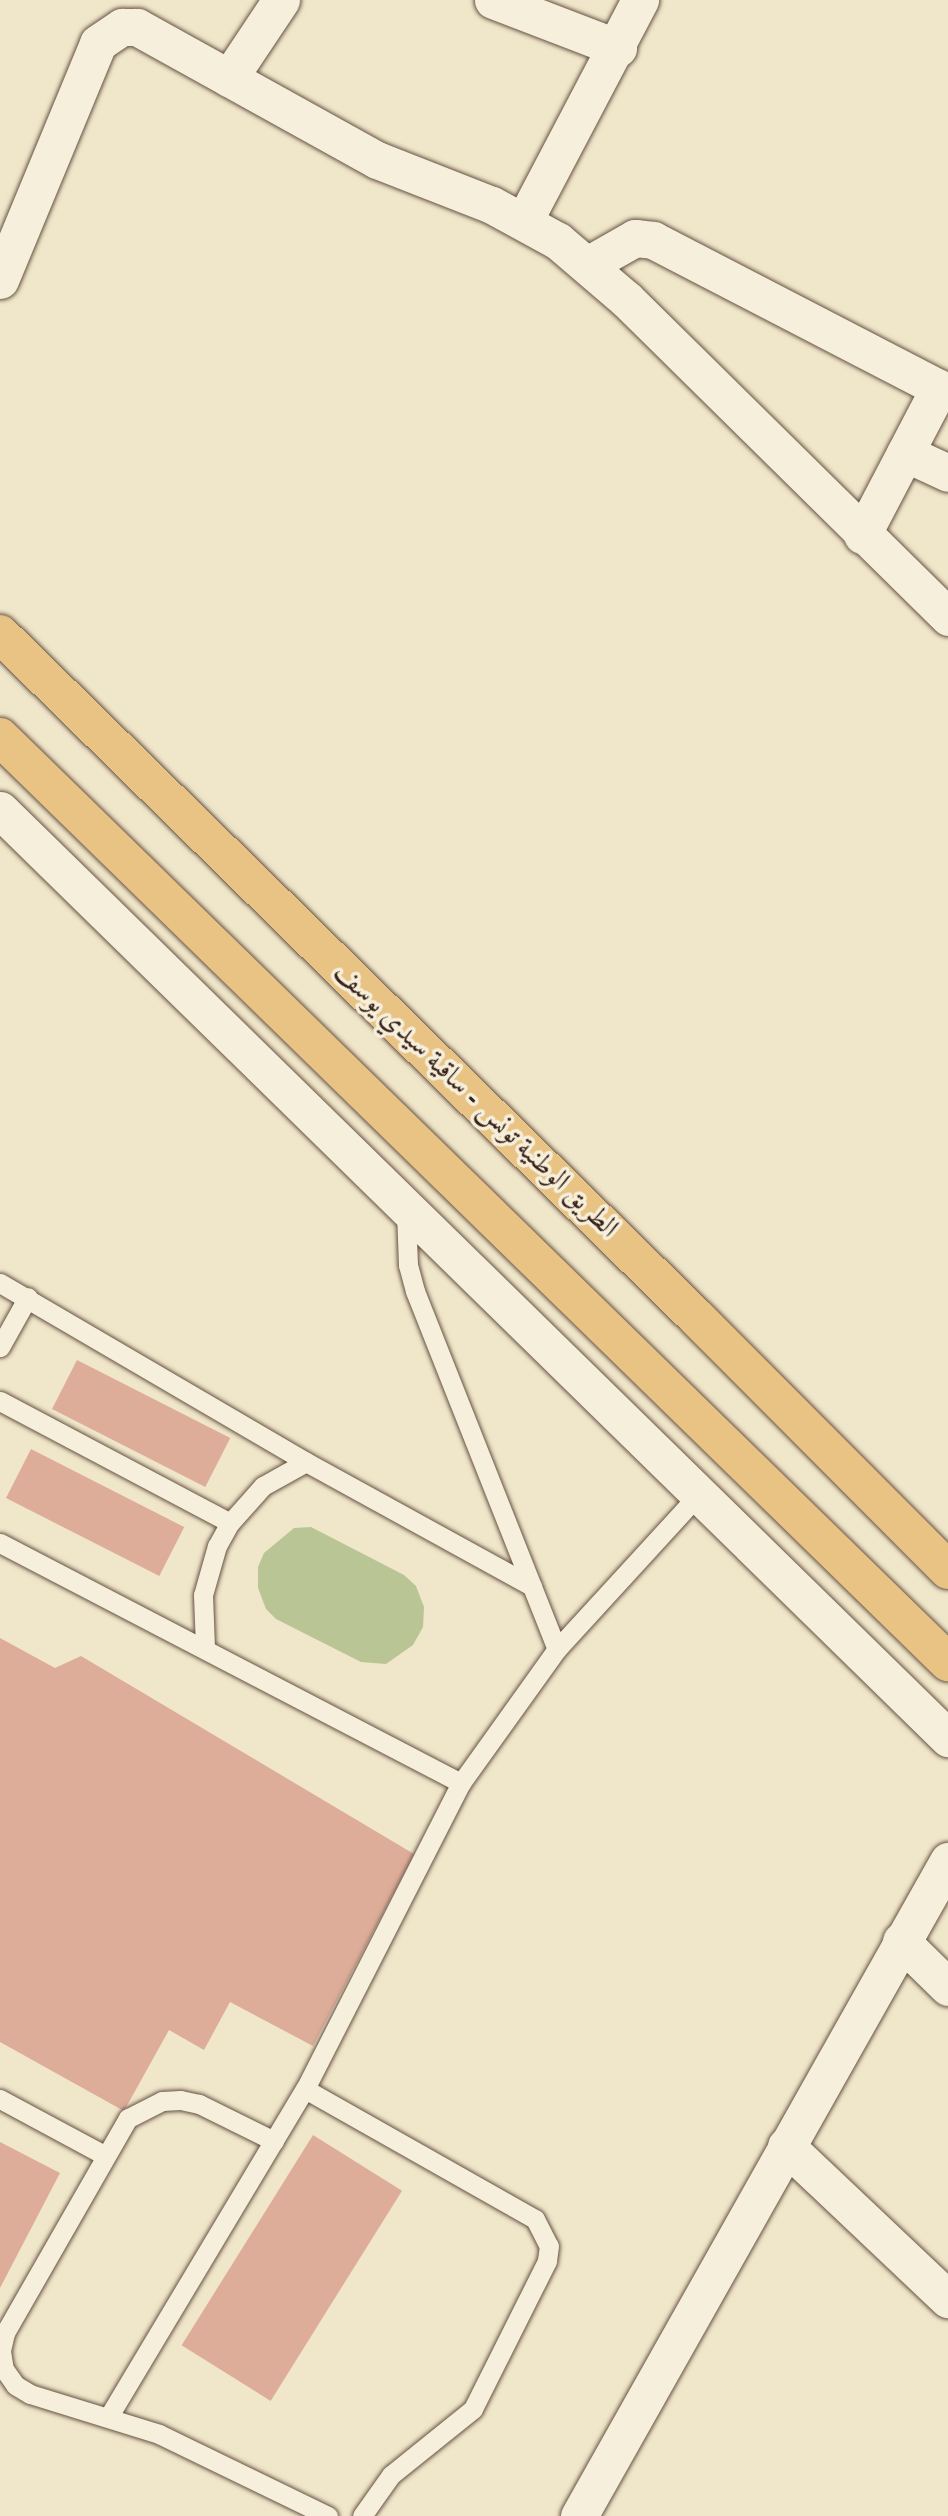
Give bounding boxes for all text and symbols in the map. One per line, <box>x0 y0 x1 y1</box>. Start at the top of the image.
street label: الطريق الوطنية تونس - ساقية سيدي يوسف <box>327 955 625 1245</box>

